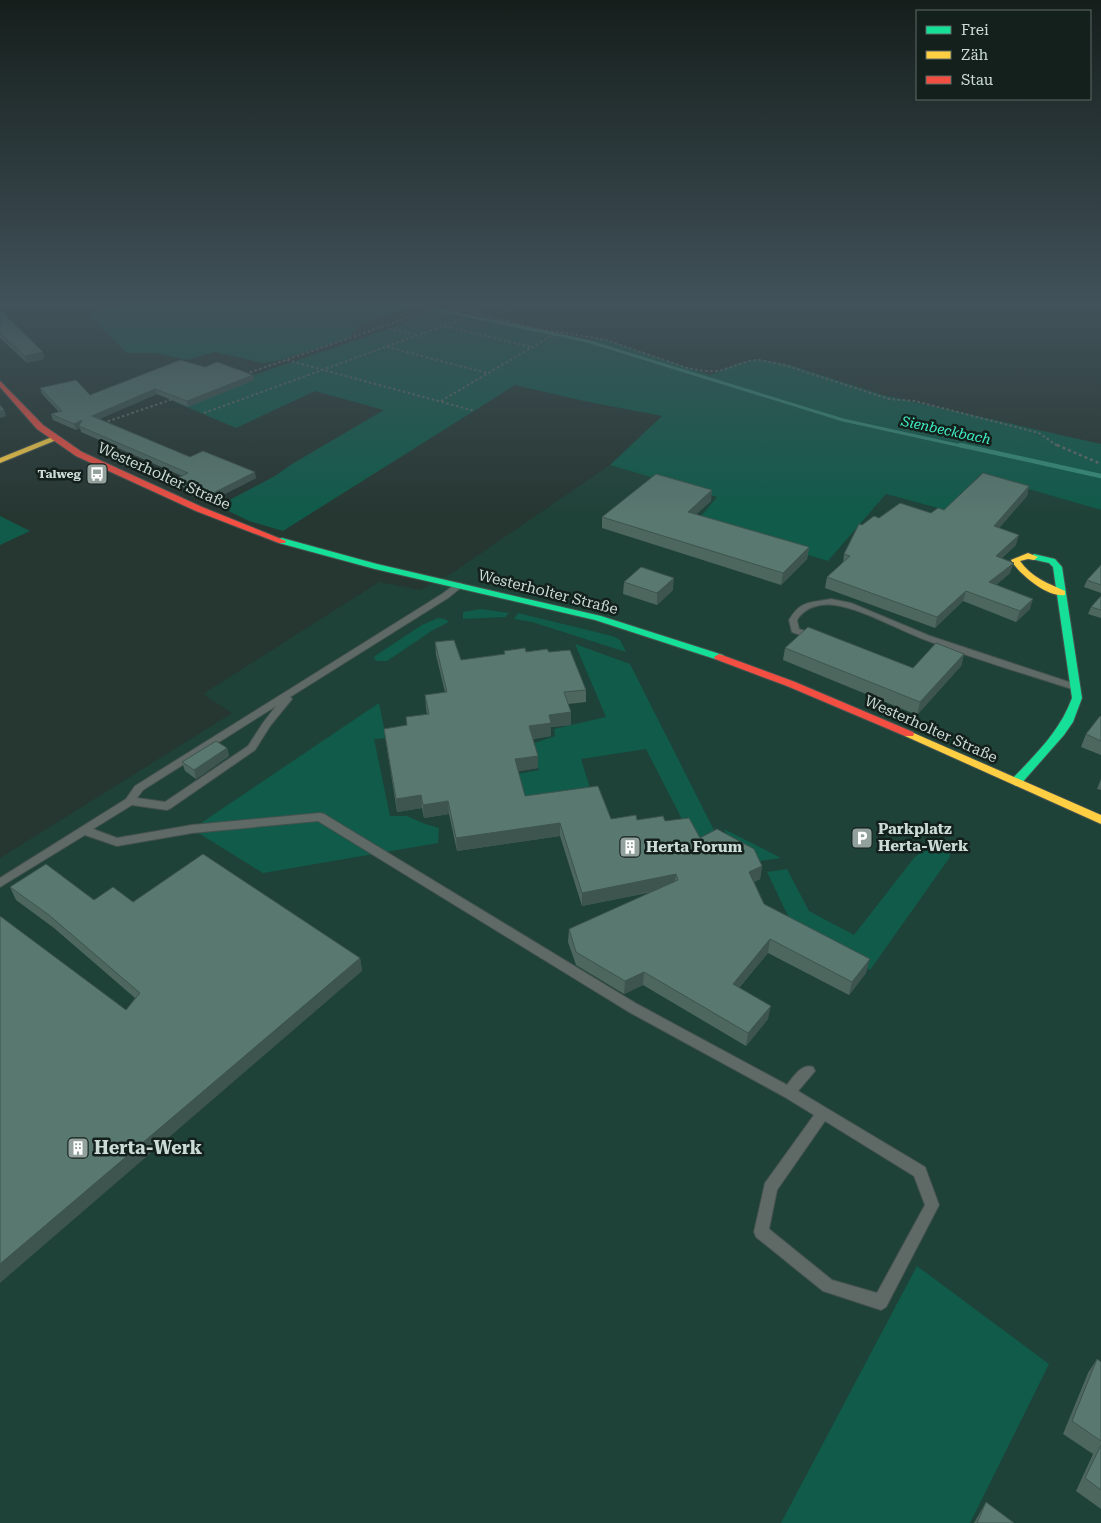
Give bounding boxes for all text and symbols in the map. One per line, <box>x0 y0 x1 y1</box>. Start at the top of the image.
legend <box>916 10 1091 100</box>
text: Frei <box>961 21 989 39</box>
text: Zäh <box>961 46 989 64</box>
text: Stau <box>961 71 994 89</box>
water label: Sienbeckbach <box>899 412 993 447</box>
street label: Westerholter Straße <box>95 439 233 513</box>
bus stop icon: Talweg <box>85 462 109 486</box>
place label: Talweg <box>37 467 82 481</box>
street label: Westerholter Straße <box>476 566 620 618</box>
street label: Westerholter Straße <box>862 692 1000 766</box>
place label: Parkplatz Herta-Werk <box>878 820 969 855</box>
parking icon: Parkplatz Herta-Werk <box>850 826 874 850</box>
building icon: Herta Forum <box>618 835 642 859</box>
place label: Herta Forum <box>646 838 743 856</box>
building icon: Herta-Werk <box>66 1136 90 1160</box>
place label: Herta-Werk <box>94 1137 203 1158</box>

